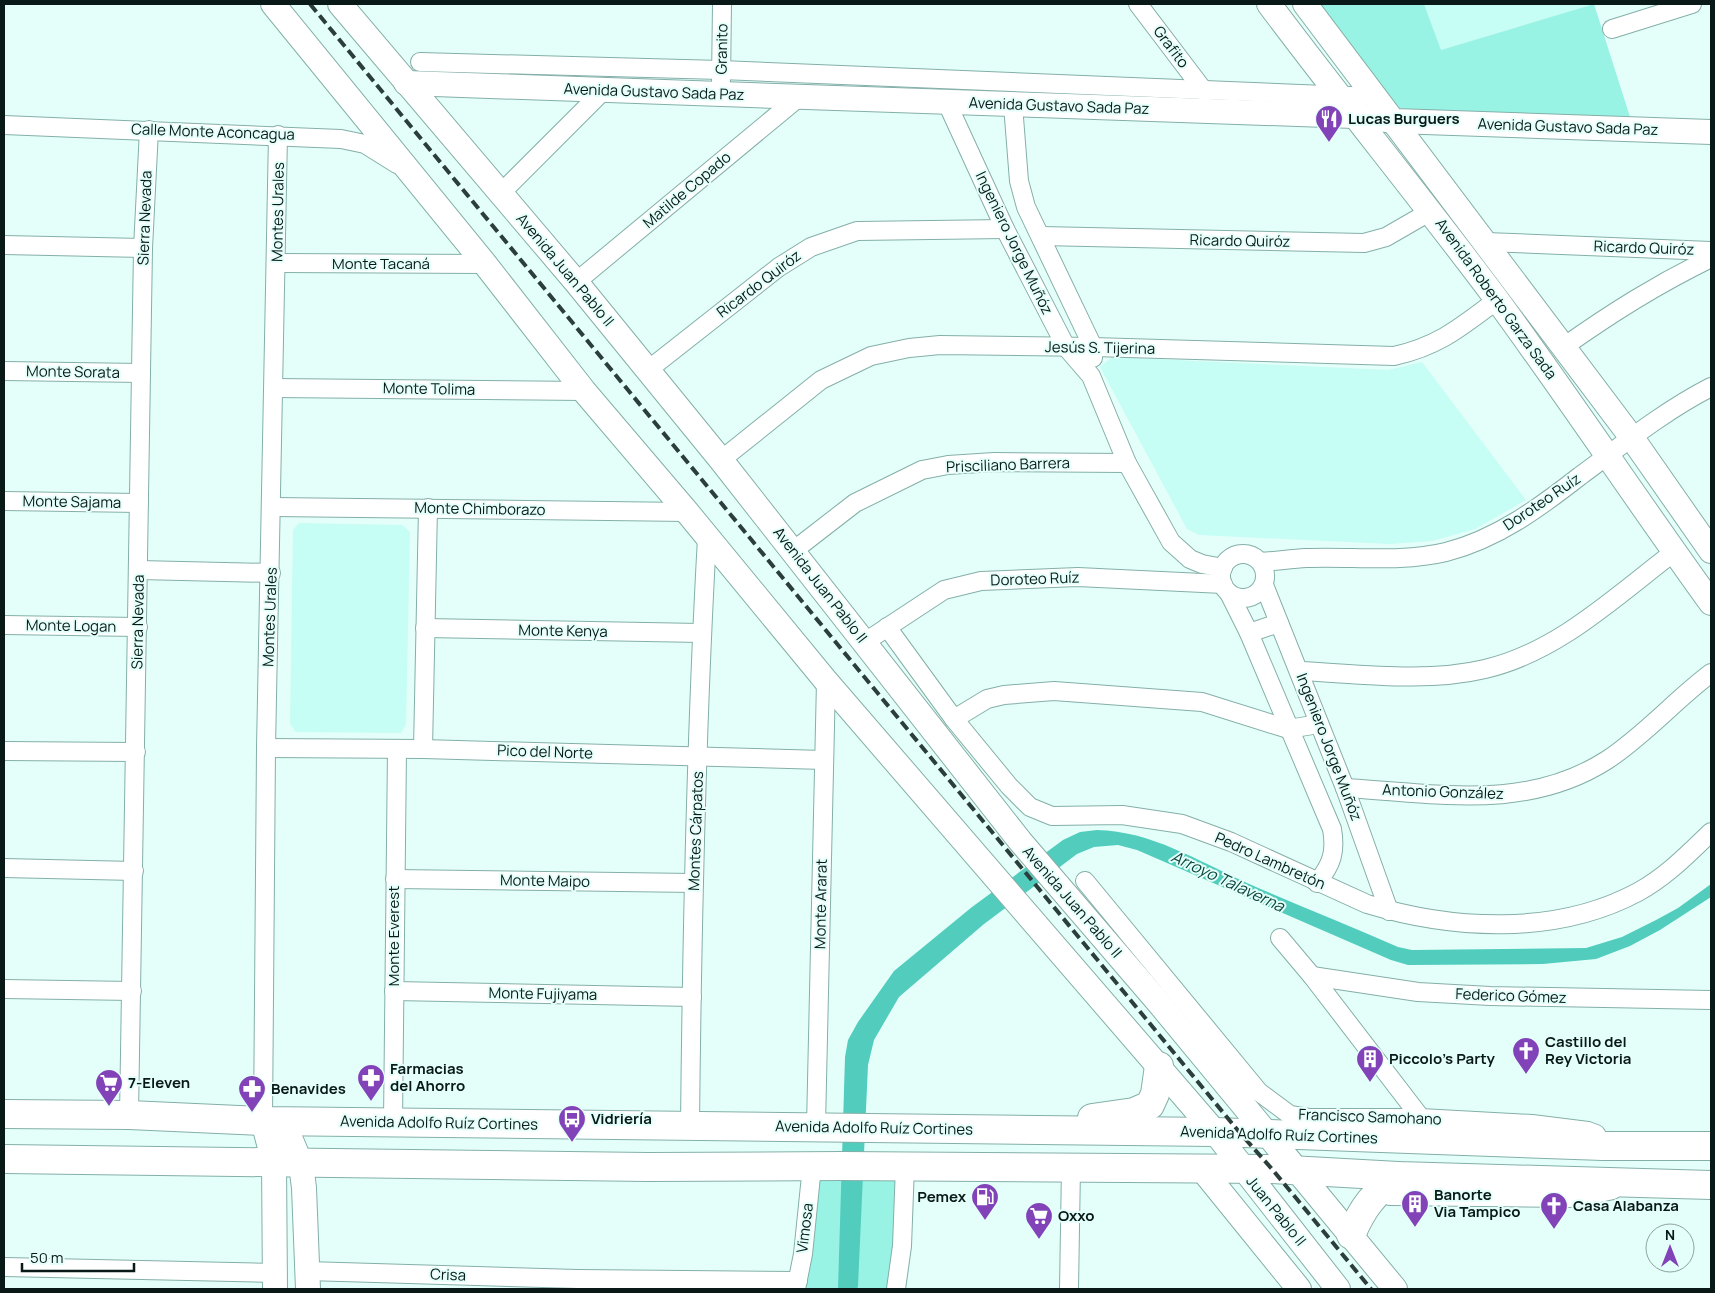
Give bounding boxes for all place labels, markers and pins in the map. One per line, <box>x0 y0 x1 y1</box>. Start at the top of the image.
restaurant icon: Lucas Burguers <box>1314 104 1344 143</box>
place label: Lucas Burguers <box>1348 108 1460 129</box>
place label: Castillo del Rey Victoria <box>1545 1031 1632 1069</box>
church icon: Castillo del Rey Victoria <box>1511 1036 1541 1075</box>
building icon: Piccolo's Party <box>1355 1044 1385 1083</box>
place label: Piccolo's Party <box>1389 1048 1496 1069</box>
place label: Farmacias del Ahorro <box>390 1058 465 1096</box>
pharmacy icon: Farmacias del Ahorro <box>356 1063 386 1102</box>
supermarket icon: 7-Eleven <box>94 1068 124 1107</box>
place label: 7-Eleven <box>128 1072 190 1093</box>
pharmacy icon: Benavides <box>237 1074 267 1113</box>
place label: Benavides <box>271 1078 346 1099</box>
bus stop icon: Vidriería <box>557 1104 587 1143</box>
place label: Vidriería <box>591 1108 652 1129</box>
fuel station icon: Pemex <box>970 1182 1000 1221</box>
place label: Banorte Via Tampico <box>1434 1184 1520 1222</box>
place label: Pemex <box>917 1186 967 1207</box>
building icon: Banorte Via Tampico <box>1400 1189 1430 1228</box>
church icon: Casa Alabanza <box>1539 1191 1569 1230</box>
place label: Casa Alabanza <box>1573 1195 1679 1216</box>
supermarket icon: Oxxo <box>1024 1201 1054 1240</box>
place label: Oxxo <box>1058 1205 1095 1226</box>

